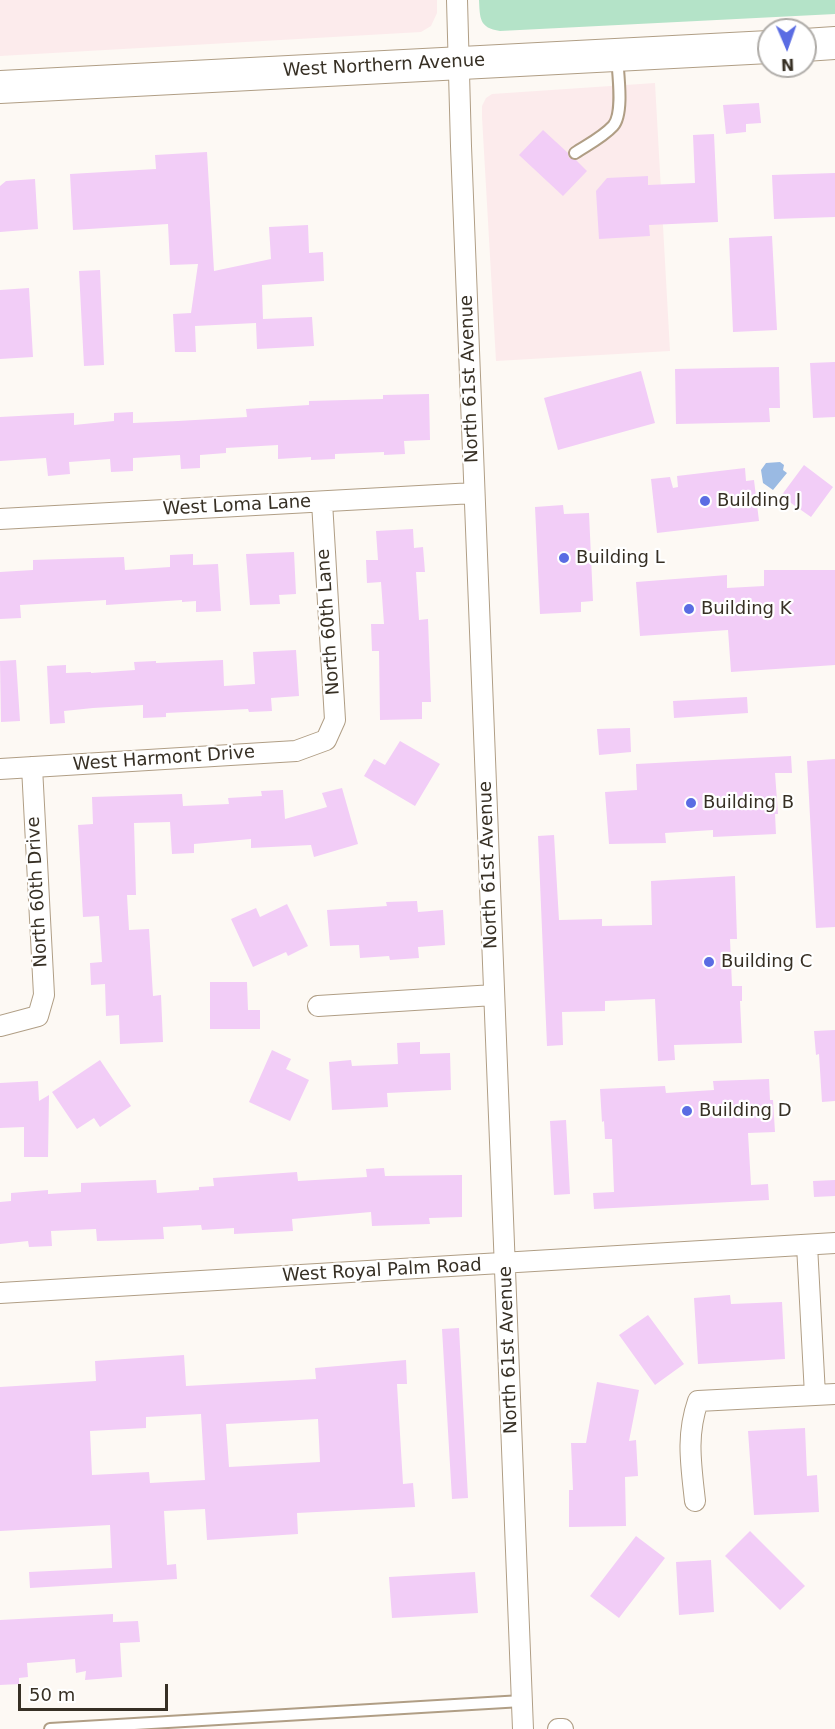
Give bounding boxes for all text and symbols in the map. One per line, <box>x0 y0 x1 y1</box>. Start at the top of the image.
north arrow <box>757 18 817 78</box>
street label: West Northern Avenue <box>282 50 486 82</box>
text: N <box>781 55 795 74</box>
street label: North 61st Avenue <box>456 295 484 463</box>
place label: Building J <box>717 490 801 512</box>
street label: West Loma Lane <box>162 491 312 521</box>
marker: Building J <box>698 494 712 508</box>
place label: Building L <box>576 547 665 569</box>
street label: North 60th Lane <box>313 548 345 696</box>
marker: Building L <box>557 551 571 565</box>
place label: Building K <box>701 598 792 620</box>
marker: Building K <box>682 602 696 616</box>
street label: West Harmont Drive <box>72 742 256 776</box>
street label: North 61st Avenue <box>475 781 503 949</box>
place label: Building B <box>703 792 794 814</box>
marker: Building B <box>684 796 698 810</box>
street label: North 60th Drive <box>23 816 53 968</box>
place label: Building C <box>721 951 812 973</box>
marker: Building C <box>702 955 716 969</box>
place label: Building D <box>699 1100 792 1122</box>
marker: Building D <box>680 1104 694 1118</box>
street label: West Royal Palm Road <box>282 1255 482 1287</box>
street label: North 61st Avenue <box>495 1266 523 1434</box>
scale bar <box>21 1672 171 1710</box>
text: 50 m <box>29 1684 75 1705</box>

